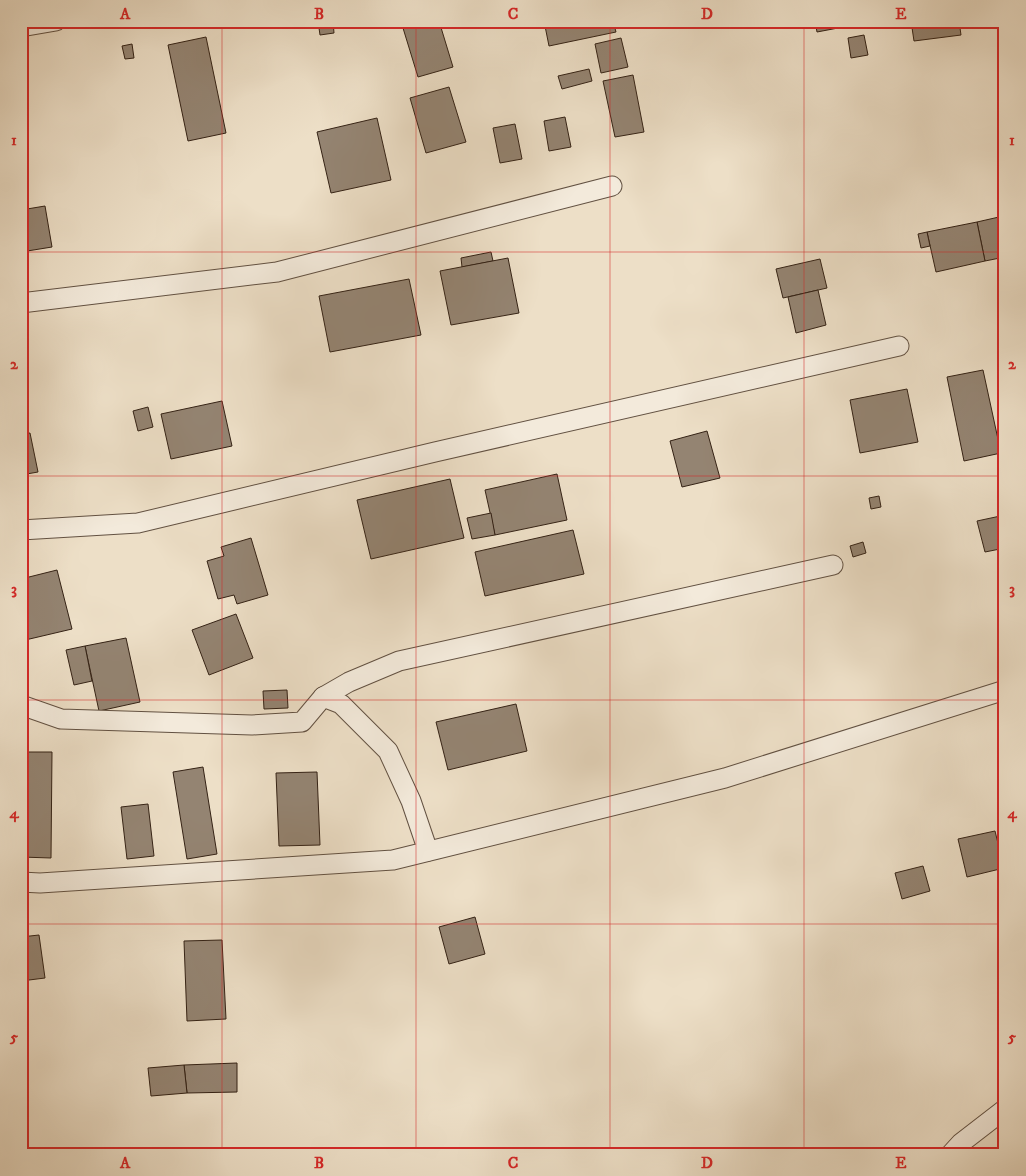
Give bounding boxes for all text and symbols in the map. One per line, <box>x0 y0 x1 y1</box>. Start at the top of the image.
text: A <box>119 4 131 24</box>
text: B <box>314 4 324 24</box>
text: C <box>508 4 518 24</box>
text: D <box>701 4 713 24</box>
text: E <box>895 4 907 24</box>
text: 1 <box>11 130 17 150</box>
text: 1 <box>1009 130 1015 150</box>
text: 2 <box>10 354 19 374</box>
text: 2 <box>1008 354 1017 374</box>
text: 3 <box>11 579 17 599</box>
text: 3 <box>1009 579 1015 599</box>
text: 4 <box>8 803 19 823</box>
text: 4 <box>1006 803 1017 823</box>
text: 5 <box>9 1027 18 1047</box>
text: 5 <box>1007 1027 1016 1047</box>
text: A <box>119 1153 131 1173</box>
text: B <box>314 1153 324 1173</box>
text: C <box>508 1153 518 1173</box>
text: D <box>701 1153 713 1173</box>
text: E <box>895 1153 907 1173</box>

